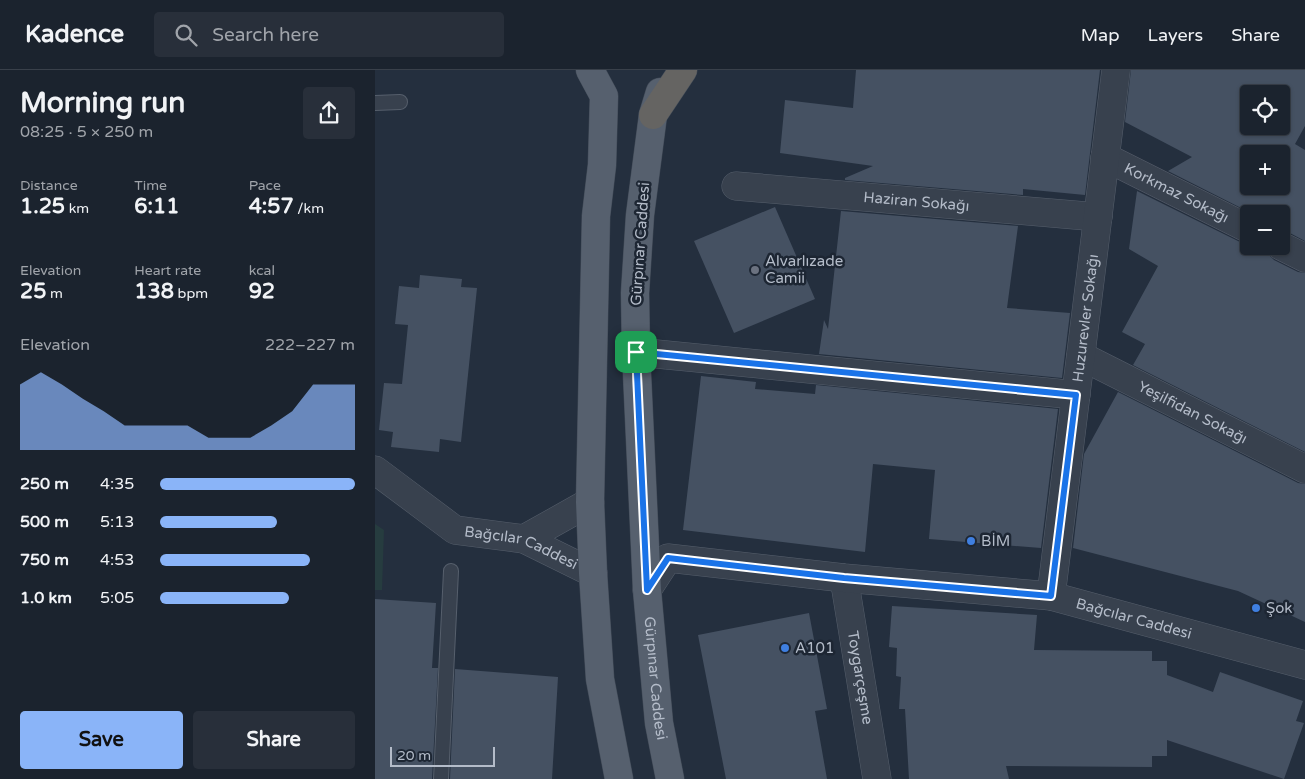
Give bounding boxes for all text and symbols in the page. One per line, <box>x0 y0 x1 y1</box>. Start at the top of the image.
search box <box>154 12 504 57</box>
text: Kadence <box>25 20 124 49</box>
icon: search <box>172 21 200 49</box>
text: Search here <box>212 24 319 46</box>
text: Map <box>1081 24 1120 46</box>
text: Layers <box>1148 24 1203 46</box>
text: Share <box>1231 24 1280 46</box>
map controls <box>1240 85 1290 255</box>
button: locate <box>1240 85 1290 135</box>
text: Morning run <box>20 86 185 120</box>
button: share <box>303 87 355 139</box>
text: 08:25 · 5 × 250 m <box>20 122 153 142</box>
button: + <box>1240 145 1290 195</box>
street label: Korkmaz Sokağı <box>1121 159 1232 226</box>
text: Distance <box>20 177 78 194</box>
text: Time <box>134 177 167 194</box>
text: Pace <box>249 177 281 194</box>
street label: Gürpınar Caddesi <box>627 182 653 306</box>
street label: Haziran Sokağı <box>863 188 970 215</box>
text: 1.25 <box>20 194 65 219</box>
text: 6:11 <box>134 194 179 219</box>
text: 4:57 <box>249 194 294 219</box>
text: km <box>65 200 89 217</box>
text: /km <box>294 200 324 217</box>
button: − <box>1240 205 1290 255</box>
place label: Alvarlızade Camii <box>765 252 843 287</box>
street label: Huzurevler Sokağı <box>1069 253 1102 383</box>
text: Elevation <box>20 262 81 279</box>
text: Heart rate <box>134 262 201 279</box>
text: kcal <box>249 262 275 279</box>
marker: Alvarlızade Camii <box>749 264 761 276</box>
text: 25 <box>20 279 46 304</box>
text: 138 <box>134 279 174 304</box>
text: 92 <box>249 279 275 304</box>
text: m <box>46 285 63 302</box>
text: bpm <box>174 285 208 302</box>
pin <box>615 331 657 373</box>
text: Elevation <box>20 335 90 355</box>
text: 222–227 m <box>265 335 355 355</box>
icon: arrive <box>622 338 650 366</box>
street label: Yeşilfidan Sokağı <box>1135 377 1250 447</box>
text: 250 m <box>20 474 69 494</box>
text: 4:35 <box>100 474 134 494</box>
text: 500 m <box>20 512 69 532</box>
text: 5:13 <box>100 512 134 532</box>
street label: Bağcılar Caddesi <box>463 522 581 573</box>
place label: BİM <box>981 532 1010 550</box>
marker: BİM <box>965 535 977 547</box>
text: 750 m <box>20 550 69 570</box>
text: 4:53 <box>100 550 134 570</box>
text: 1.0 km <box>20 588 72 608</box>
text: 5:05 <box>100 588 134 608</box>
street label: Bağcılar Caddesi <box>1074 594 1194 643</box>
place label: Şok <box>1266 599 1293 617</box>
marker: Şok <box>1250 602 1262 614</box>
street label: Gürpınar Caddesi <box>640 616 671 742</box>
street label: Toygarçeşme <box>844 630 877 726</box>
place label: A101 <box>795 639 834 657</box>
marker: A101 <box>779 642 791 654</box>
button: Save <box>20 711 183 769</box>
button: Share <box>193 711 355 769</box>
scale bar <box>390 744 495 767</box>
text: 20 m <box>397 747 431 764</box>

